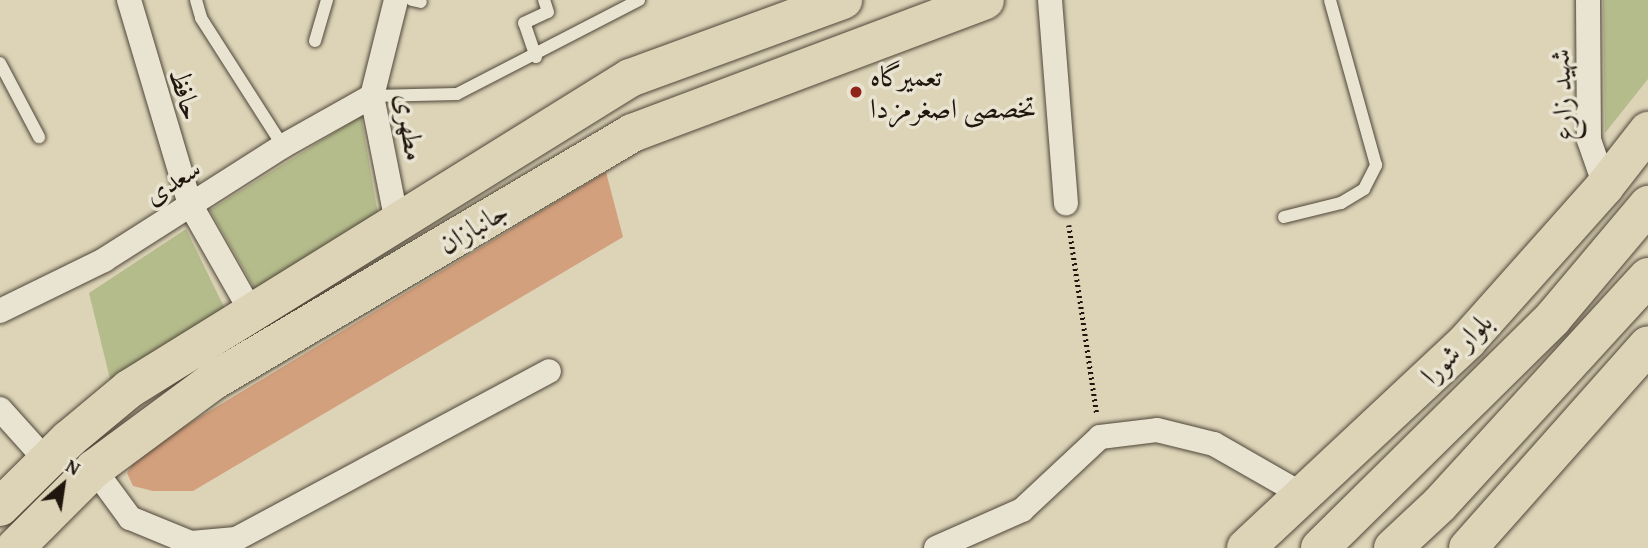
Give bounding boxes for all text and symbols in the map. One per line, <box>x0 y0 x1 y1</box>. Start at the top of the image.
street label: شهید زارع <box>1542 48 1580 142</box>
place label: تعمیرگاه تخصصی اصغرمزدا <box>870 59 1036 125</box>
street label: حافظ <box>162 64 210 124</box>
marker: تعمیرگاه تخصصی اصغرمزدا <box>848 84 864 100</box>
street label: مطهری <box>390 91 432 163</box>
street label: سعدی <box>137 151 207 211</box>
street label: جانبازان <box>432 193 514 261</box>
street label: بلوار شورا <box>1413 305 1499 391</box>
north arrow <box>28 450 98 520</box>
text: N <box>61 451 86 482</box>

